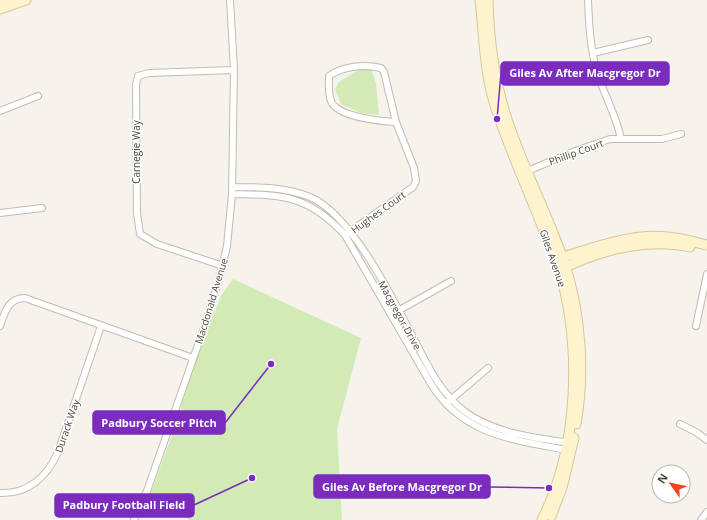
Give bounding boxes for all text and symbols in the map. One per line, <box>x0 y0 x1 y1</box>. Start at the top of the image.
callout: Giles Av After Macgregor Dr <box>501 62 669 85</box>
text: Giles Av After Macgregor Dr <box>509 65 661 80</box>
street label: Carnegie Way <box>129 119 143 184</box>
street label: Phillip Court <box>547 136 606 168</box>
street label: Hughes Court <box>348 187 408 237</box>
street label: Giles Avenue <box>537 227 570 289</box>
street label: Macdonald Avenue <box>191 256 231 346</box>
street label: Macgregor Drive <box>375 278 425 352</box>
street label: Durack Way <box>51 397 83 455</box>
callout: Padbury Soccer Pitch <box>93 411 225 434</box>
text: Padbury Soccer Pitch <box>101 415 217 430</box>
north arrow <box>651 464 691 504</box>
text: N <box>653 470 671 486</box>
callout: Giles Av Before Macgregor Dr <box>314 475 490 498</box>
text: Giles Av Before Macgregor Dr <box>322 479 482 494</box>
callout: Padbury Football Field <box>55 494 194 517</box>
text: Padbury Football Field <box>63 497 185 512</box>

